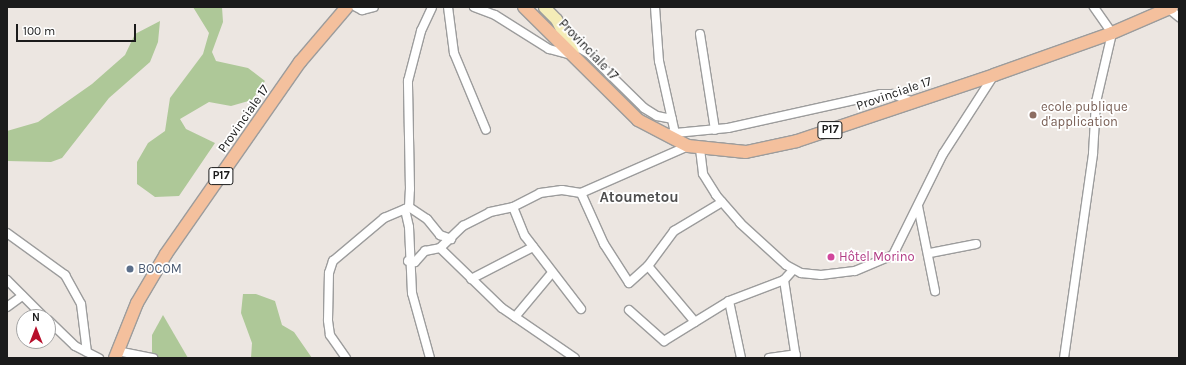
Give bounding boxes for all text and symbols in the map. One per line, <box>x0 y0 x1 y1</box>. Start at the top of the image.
scale bar <box>18 16 138 42</box>
street label: Provinciale 17 <box>555 16 621 84</box>
text: 100 m <box>23 24 55 38</box>
street label: Provinciale 17 <box>854 74 934 114</box>
street label: Provinciale 17 <box>215 82 273 156</box>
place label: ecole publique d'application <box>1041 100 1128 131</box>
marker: ecole publique d'application <box>1028 110 1038 120</box>
road number: P17 <box>817 120 843 140</box>
road number: P17 <box>208 166 234 186</box>
district label: Atoumetou <box>599 189 679 207</box>
place label: Hôtel Morino <box>839 249 915 265</box>
marker: Hôtel Morino <box>826 252 836 262</box>
place label: BOCOM <box>138 261 182 277</box>
marker: BOCOM <box>125 264 135 274</box>
north arrow <box>16 309 56 349</box>
text: N <box>32 311 40 324</box>

